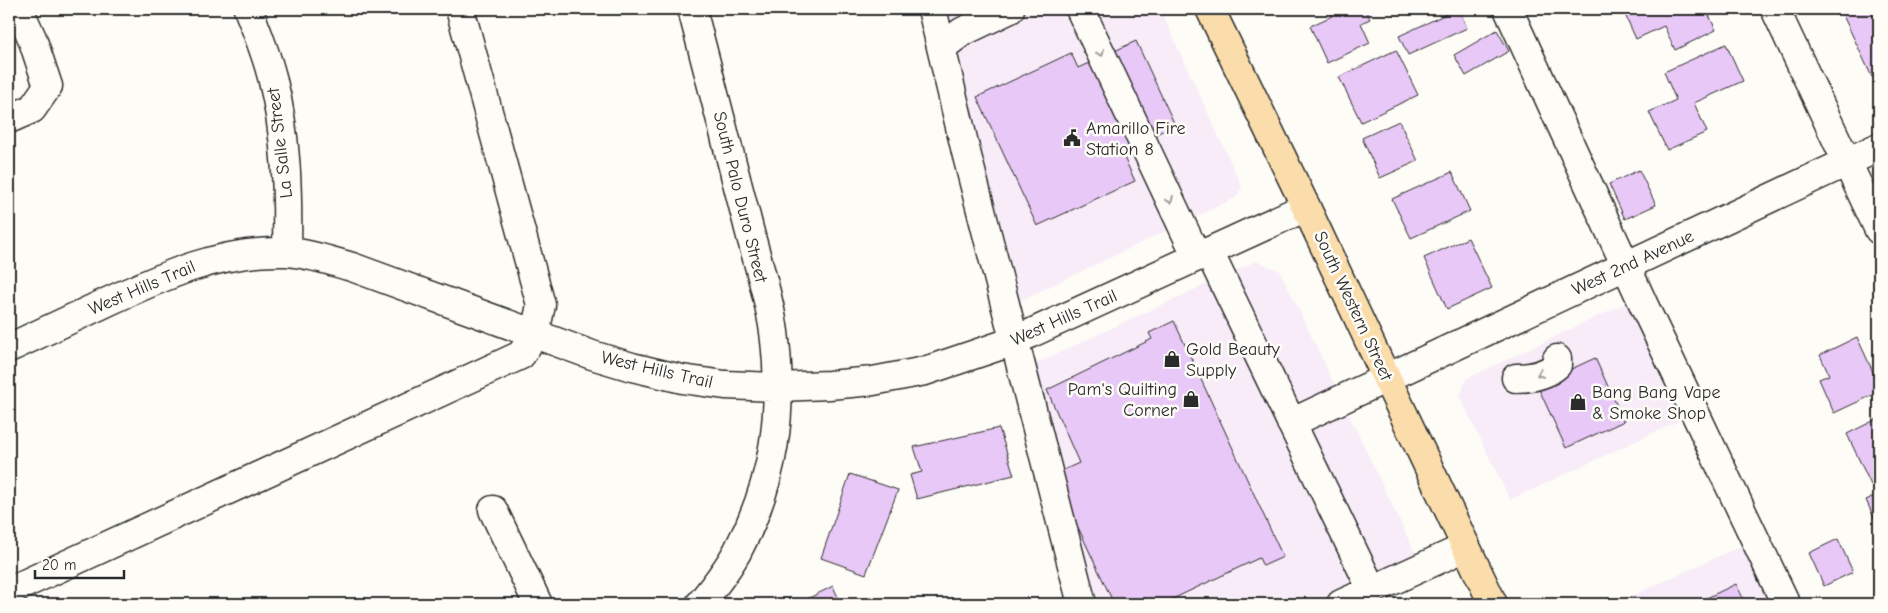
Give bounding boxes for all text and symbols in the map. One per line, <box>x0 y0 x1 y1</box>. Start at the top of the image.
one-way arrow <box>1095 48 1105 57</box>
street label: La Salle Street <box>263 86 297 199</box>
street label: South Palo Duro Street <box>709 109 772 286</box>
place label: Amarillo Fire Station 8 <box>1086 118 1186 160</box>
public building icon: Amarillo Fire Station 8 <box>1062 128 1082 148</box>
one-way arrow <box>1164 195 1175 204</box>
street label: West 2nd Avenue <box>1569 226 1697 300</box>
street label: South Western Street <box>1309 228 1397 385</box>
street label: West Hills Trail <box>85 256 199 320</box>
street label: West Hills Trail <box>1008 285 1120 351</box>
place label: Gold Beauty Supply <box>1186 339 1281 381</box>
street label: West Hills Trail <box>599 347 715 393</box>
shop icon: Gold Beauty Supply <box>1162 349 1182 369</box>
one-way arrow <box>1536 368 1545 378</box>
place label: Pam's Quilting Corner <box>1068 379 1178 421</box>
place label: Bang Bang Vape & Smoke Shop <box>1592 382 1720 424</box>
shop icon: Pam's Quilting Corner <box>1181 389 1201 409</box>
shop icon: Bang Bang Vape & Smoke Shop <box>1568 392 1588 412</box>
scale bar <box>35 548 124 580</box>
text: 20 m <box>42 556 76 574</box>

